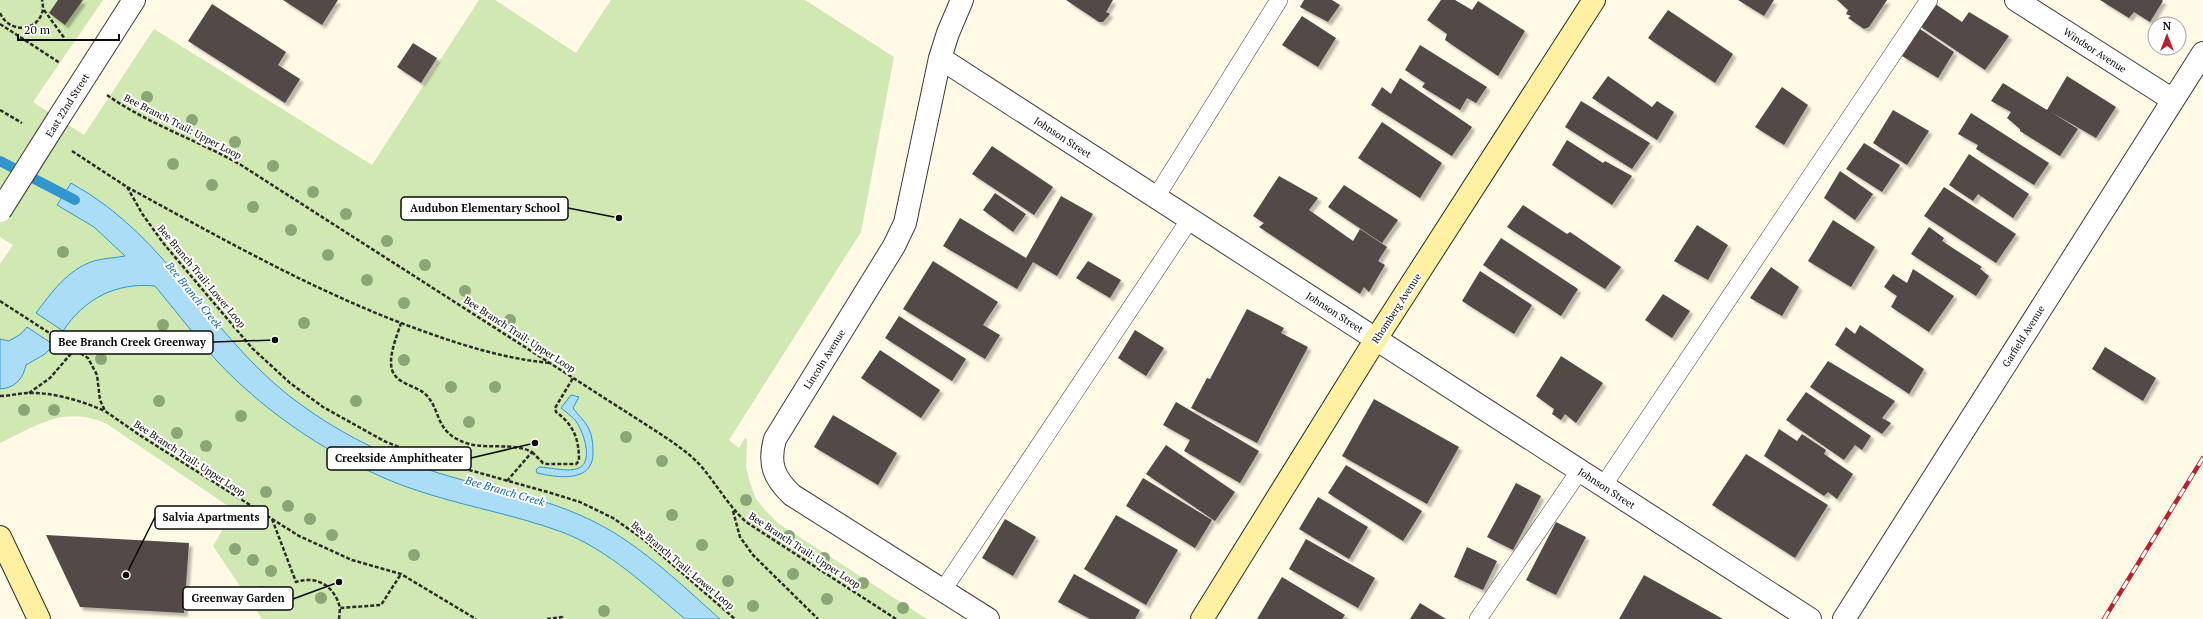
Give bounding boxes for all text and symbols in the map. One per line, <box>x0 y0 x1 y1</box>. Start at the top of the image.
scale bar <box>18 16 119 42</box>
north arrow <box>2147 16 2187 56</box>
text: N <box>2163 19 2172 33</box>
text: 20 m <box>24 22 51 37</box>
street label: Windsor Avenue <box>2061 25 2129 76</box>
street label: East 22nd Street <box>43 71 92 139</box>
street label: Bee Branch Trail: Upper Loop <box>122 91 244 162</box>
street label: Johnson Street <box>1032 114 1094 161</box>
callout: Audubon Elementary School <box>401 197 568 220</box>
text: Audubon Elementary School <box>410 201 560 215</box>
street label: Bee Branch Trail: Lower Loop <box>155 222 249 331</box>
water label: Bee Branch Creek <box>162 258 226 332</box>
street label: Rhomberg Avenue <box>1369 271 1424 346</box>
street label: Johnson Street <box>1304 289 1366 336</box>
street label: Bee Branch Trail: Upper Loop <box>461 293 578 376</box>
street label: Garfield Avenue <box>1999 303 2048 370</box>
street label: Lincoln Avenue <box>801 327 848 392</box>
callout: Bee Branch Creek Greenway <box>50 331 213 354</box>
text: Bee Branch Creek Greenway <box>58 335 206 349</box>
street label: Bee Branch Trail: Upper Loop <box>131 417 248 500</box>
callout: Creekside Amphitheater <box>327 447 471 470</box>
text: Creekside Amphitheater <box>335 451 463 465</box>
street label: Johnson Street <box>1576 465 1638 512</box>
water label: Bee Branch Creek <box>463 473 547 509</box>
callout: Salvia Apartments <box>155 506 268 529</box>
street label: Bee Branch Trail: Upper Loop <box>746 509 863 592</box>
text: Salvia Apartments <box>163 510 260 524</box>
street label: Bee Branch Trail: Lower Loop <box>628 518 737 613</box>
callout: Greenway Garden <box>183 587 293 610</box>
text: Greenway Garden <box>191 591 285 605</box>

